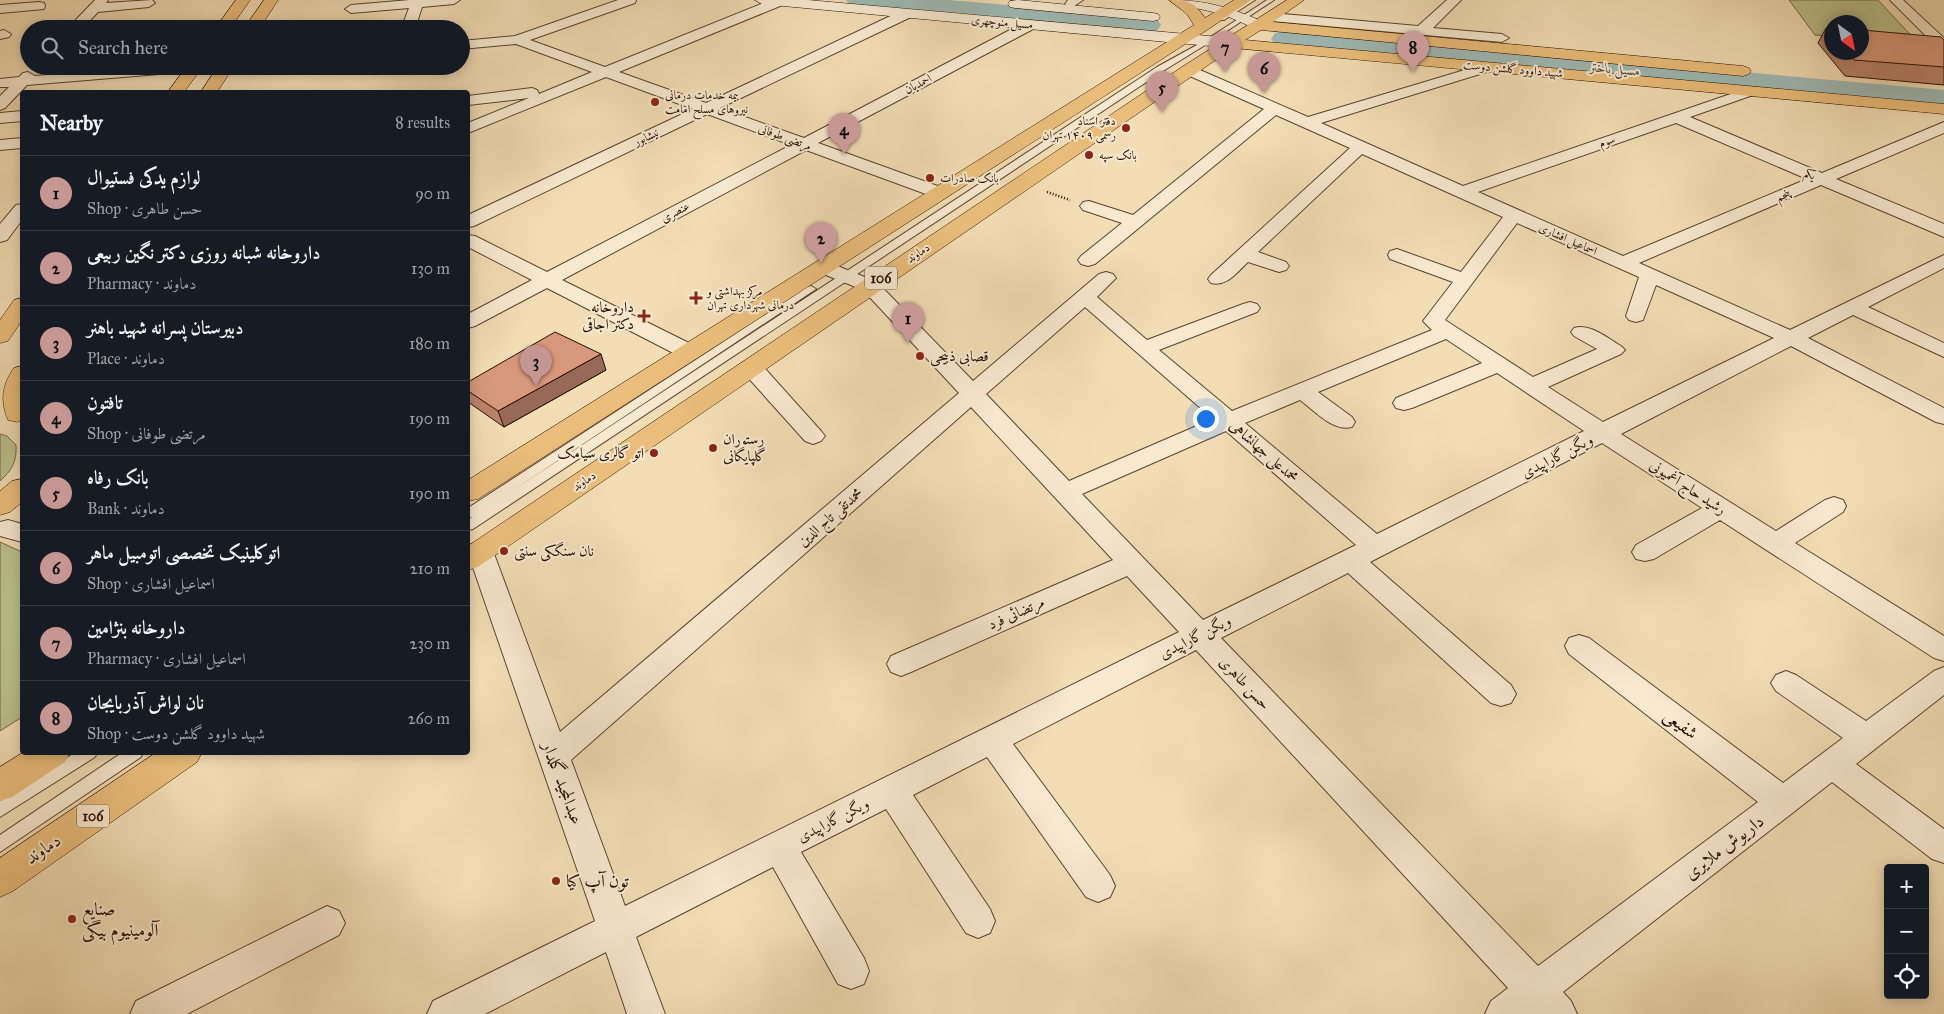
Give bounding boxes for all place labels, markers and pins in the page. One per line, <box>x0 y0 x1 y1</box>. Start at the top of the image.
pin: 7 <box>1209 31 1241 72</box>
pin: 8 <box>1397 31 1429 72</box>
pin: 6 <box>1248 52 1280 93</box>
pin: 5 <box>1146 71 1178 112</box>
place label: بیمه خدمات درمانی نیروهای مسلح امامت <box>665 88 748 120</box>
marker: بیمه خدمات درمانی نیروهای مسلح امامت <box>649 96 661 108</box>
pin: 4 <box>828 113 860 154</box>
place label: دفتر اسناد رسمی ۱۴۰۹ تهران <box>1043 114 1116 144</box>
marker: دفتر اسناد رسمی ۱۴۰۹ تهران <box>1120 122 1132 134</box>
place label: بانک سپه <box>1099 148 1137 163</box>
marker: بانک سپه <box>1083 149 1095 161</box>
place label: بانک صادرات <box>940 171 999 185</box>
marker: بانک صادرات <box>924 172 936 184</box>
pin: 2 <box>805 222 837 263</box>
place label: مرکز بهداشتی و درمانی شهرداری تهران <box>705 284 794 313</box>
marker: مرکز بهداشتی و درمانی شهرداری تهران <box>689 291 703 305</box>
place label: داروخانه دکتر اجاقی <box>582 298 634 333</box>
pin: 1 <box>892 302 924 343</box>
marker: داروخانه دکتر اجاقی <box>638 310 650 322</box>
pin: 3 <box>520 345 552 386</box>
place label: قصابی ذبیحی <box>930 347 989 367</box>
marker: قصابی ذبیحی <box>914 350 926 362</box>
place label: رستوران گلپایگانی <box>723 430 766 466</box>
marker: رستوران گلپایگانی <box>707 442 719 454</box>
place label: اتو گالری سیامک <box>557 444 644 462</box>
marker: اتو گالری سیامک <box>648 447 660 459</box>
place label: نان سنگکی سنتی <box>514 541 594 562</box>
marker: نان سنگکی سنتی <box>498 545 510 557</box>
place label: تون آپ کیا <box>566 870 629 893</box>
marker: تون آپ کیا <box>550 875 562 887</box>
place label: صنایع آلومینیوم بیگی <box>82 898 160 946</box>
marker: صنایع آلومینیوم بیگی <box>66 913 78 925</box>

